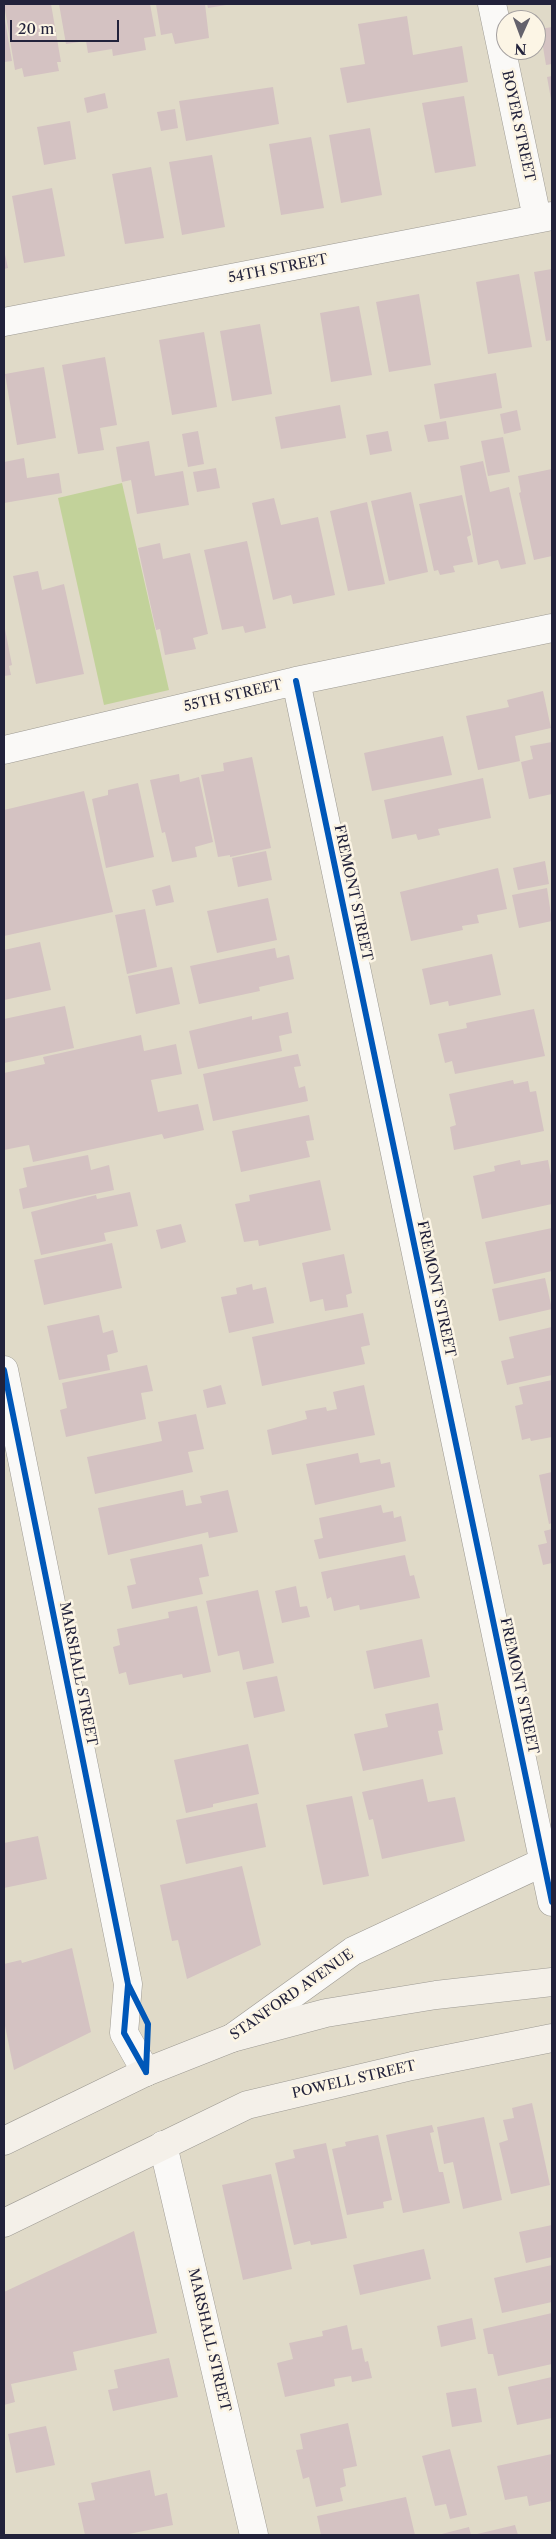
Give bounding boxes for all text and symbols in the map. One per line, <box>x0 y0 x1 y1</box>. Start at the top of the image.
scale bar <box>12 10 121 42</box>
north arrow <box>496 10 546 60</box>
text: 20 m <box>18 19 54 38</box>
text: N <box>514 40 527 58</box>
street label: BOYER STREET <box>498 69 538 183</box>
street label: 54TH STREET <box>227 251 329 287</box>
street label: 55TH STREET <box>182 677 284 715</box>
street label: FREMONT STREET <box>330 823 376 963</box>
street label: FREMONT STREET <box>413 1219 459 1359</box>
street label: MARSHALL STREET <box>56 1601 100 1747</box>
street label: FREMONT STREET <box>496 1616 542 1756</box>
street label: STANFORD AVENUE <box>227 1946 357 2044</box>
street label: POWELL STREET <box>291 2058 417 2102</box>
street label: MARSHALL STREET <box>184 2267 234 2413</box>

